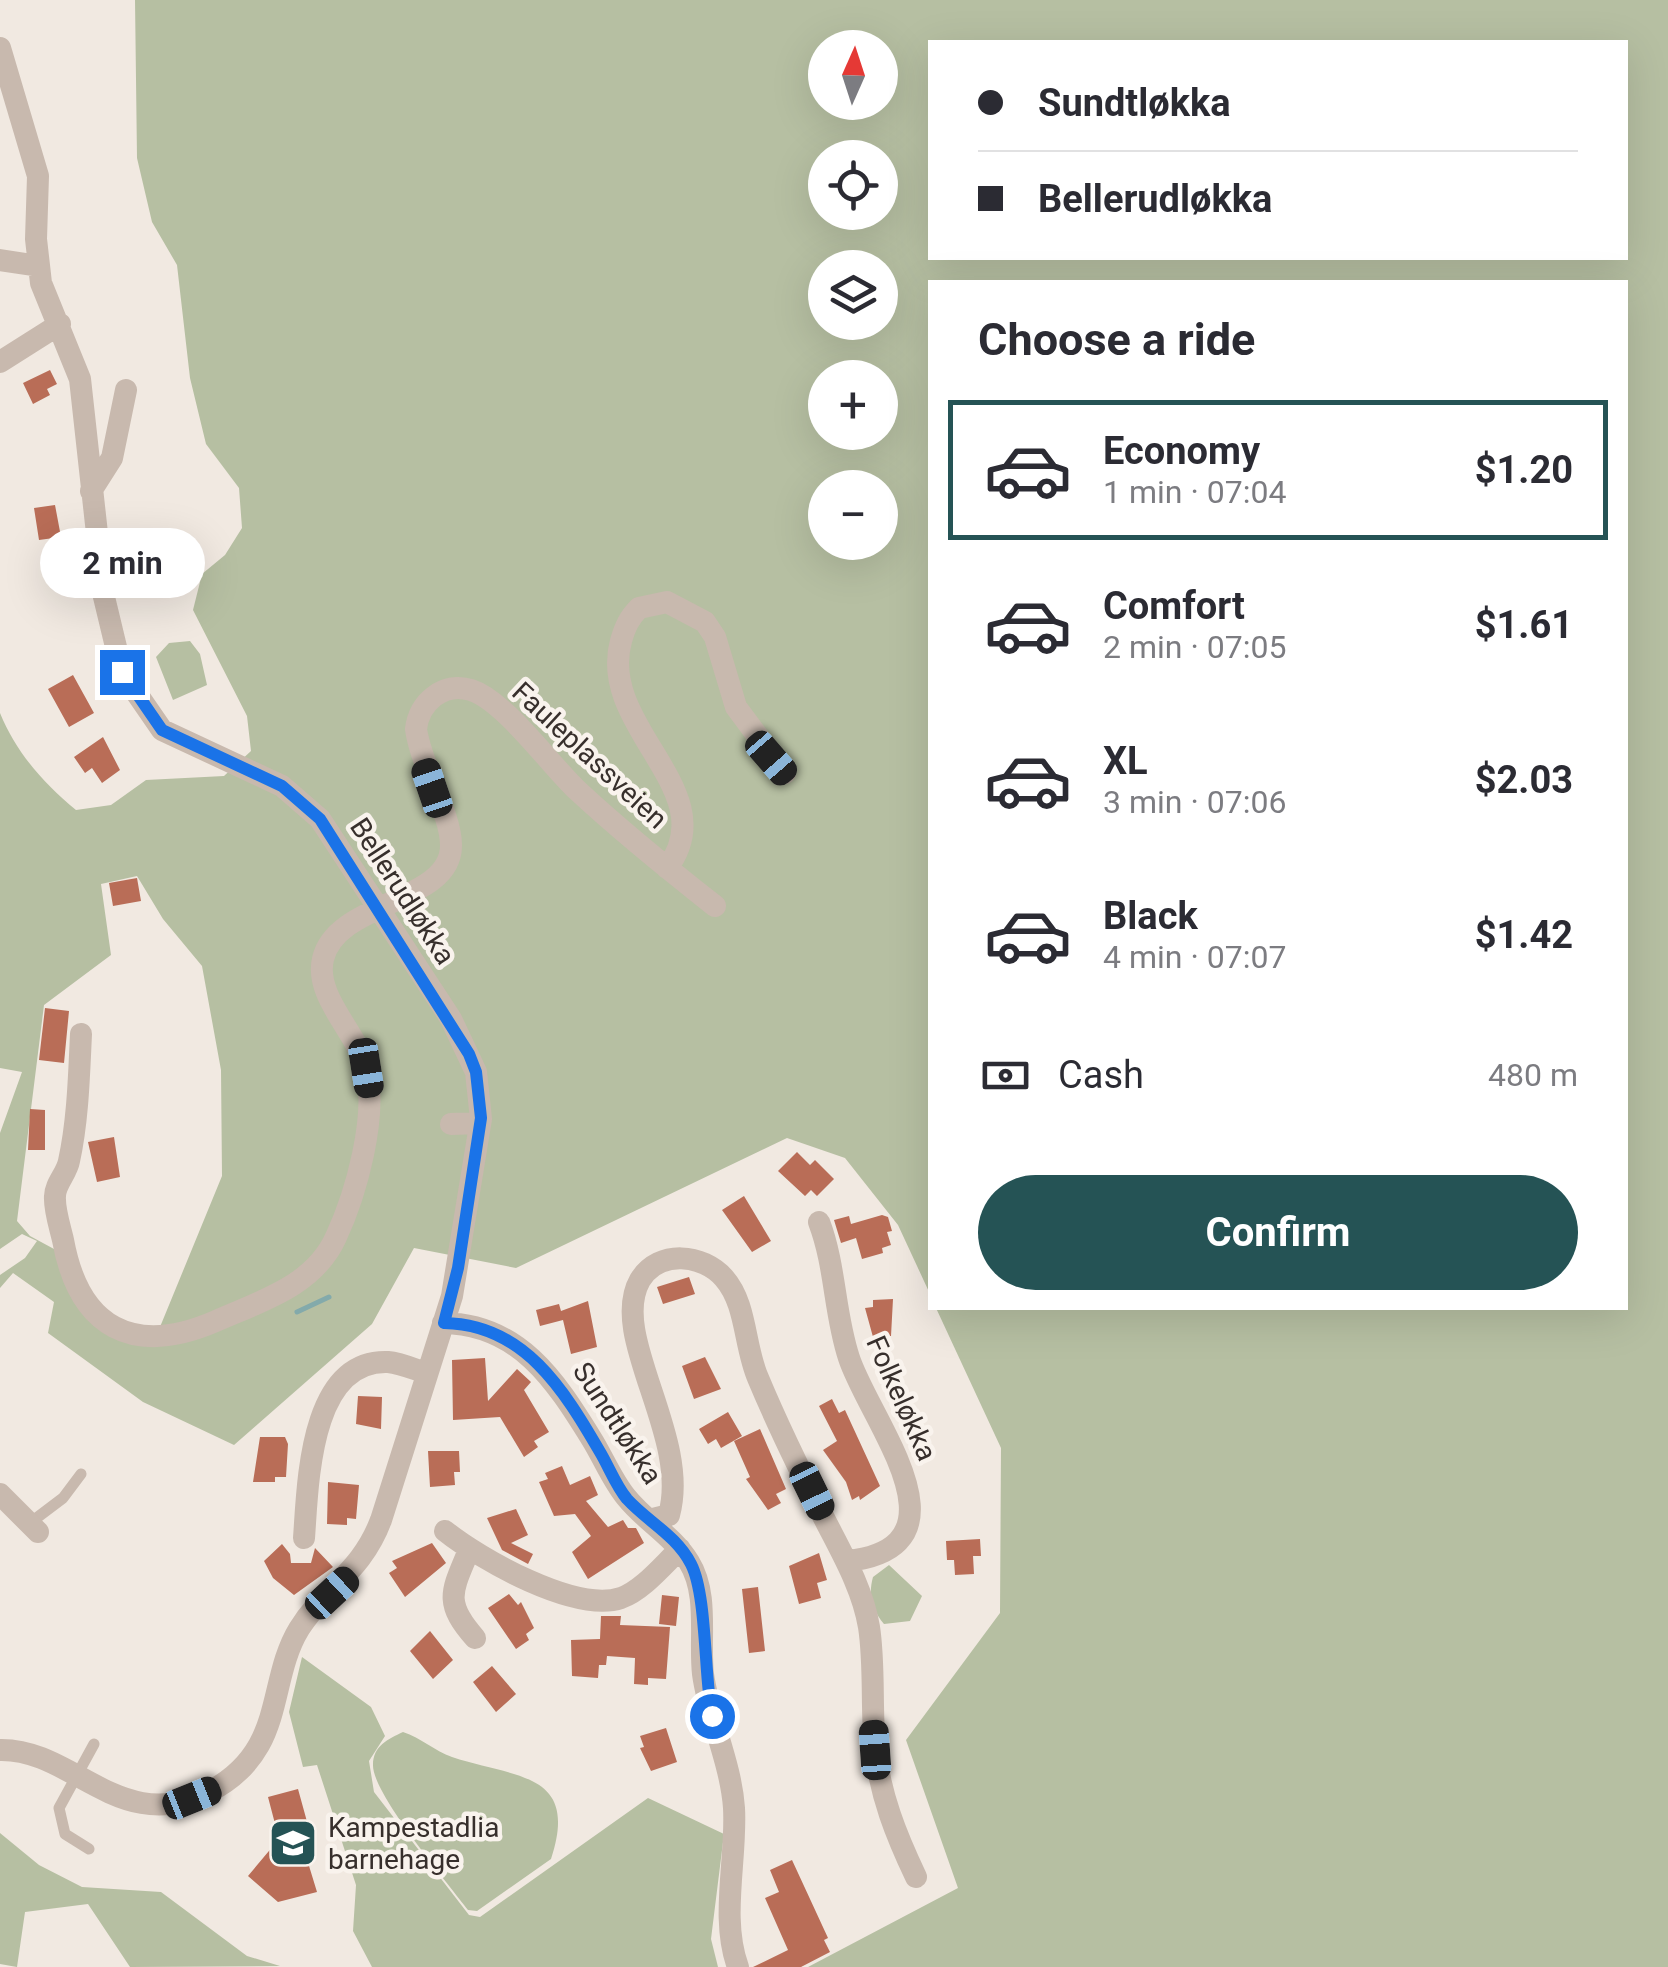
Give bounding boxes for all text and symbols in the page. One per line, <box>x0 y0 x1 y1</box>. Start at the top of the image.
north arrow <box>808 30 898 120</box>
map controls <box>808 30 898 560</box>
text: Sundtløkka <box>1038 81 1231 125</box>
button: locate <box>808 140 898 230</box>
text: Bellerudløkka <box>1038 177 1272 221</box>
button: layers <box>808 250 898 340</box>
text: Choose a ride <box>978 313 1255 366</box>
button: + <box>808 360 898 450</box>
icon: car <box>983 425 1073 515</box>
text: Economy <box>1103 429 1260 473</box>
text: $1.20 <box>1475 448 1573 492</box>
button: − <box>808 470 898 560</box>
text: 1 min · 07:04 <box>1103 473 1286 511</box>
callout: 2 min <box>39 527 204 597</box>
text: 2 min <box>82 544 163 582</box>
icon: car <box>983 580 1073 670</box>
text: Comfort <box>1103 584 1245 628</box>
text: $1.61 <box>1475 603 1573 647</box>
text: 2 min · 07:05 <box>1103 628 1286 666</box>
route end <box>100 650 145 695</box>
street label: Fauleplassveien <box>506 675 674 835</box>
car <box>740 726 802 790</box>
icon: car <box>983 735 1073 825</box>
text: XL <box>1103 739 1148 783</box>
car <box>408 755 456 821</box>
text: $2.03 <box>1475 758 1573 802</box>
text: 3 min · 07:06 <box>1103 783 1286 821</box>
street label: Bellerudløkka <box>343 812 462 971</box>
icon: car <box>983 890 1073 980</box>
text: Black <box>1103 894 1198 938</box>
text: $1.42 <box>1475 913 1573 957</box>
text: 4 min · 07:07 <box>1103 938 1286 976</box>
car <box>346 1036 386 1100</box>
icon: cash <box>978 1048 1033 1103</box>
text: Cash <box>1058 1053 1144 1097</box>
text: 480 m <box>1488 1056 1578 1094</box>
button: Confirm <box>978 1175 1578 1290</box>
street label: Folkeløkka <box>859 1331 944 1466</box>
street label: Sundtløkka <box>566 1356 669 1490</box>
car <box>785 1457 839 1525</box>
car <box>300 1562 364 1624</box>
route start <box>690 1694 735 1739</box>
car <box>858 1719 892 1781</box>
car <box>159 1773 225 1823</box>
place label: Kampestadlia barnehage <box>328 1811 499 1876</box>
school or university icon: Kampestadlia barnehage <box>267 1817 319 1869</box>

